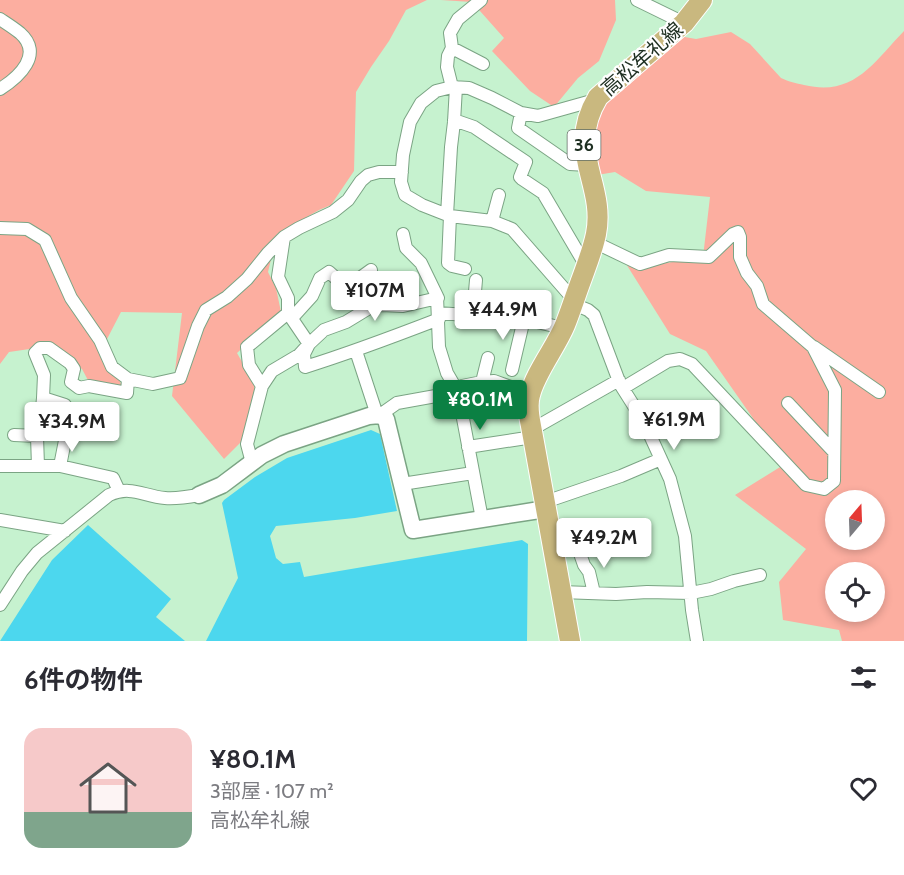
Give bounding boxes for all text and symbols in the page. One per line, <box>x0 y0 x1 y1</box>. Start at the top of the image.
street label: 高松牟礼線 <box>596 17 688 101</box>
road number: 36 <box>568 130 600 160</box>
pin: ¥107M <box>333 271 417 322</box>
text: ¥107M <box>345 278 405 302</box>
pin: ¥44.9M <box>454 290 552 341</box>
text: ¥44.9M <box>469 297 537 321</box>
pin: ¥80.1M <box>431 380 529 431</box>
text: ¥80.1M <box>447 387 513 411</box>
pin: ¥61.9M <box>625 400 723 451</box>
pin: ¥34.9M <box>23 402 121 453</box>
text: ¥61.9M <box>643 407 705 431</box>
text: ¥34.9M <box>38 409 106 433</box>
north arrow <box>825 490 885 550</box>
map controls <box>825 490 885 622</box>
pin: ¥49.2M <box>555 518 653 569</box>
text: ¥49.2M <box>570 525 638 549</box>
button: locate <box>825 562 885 622</box>
icon: filters <box>847 661 880 694</box>
text: 6件の物件 <box>24 664 143 696</box>
text: ¥80.1M <box>210 743 296 775</box>
icon: home <box>72 752 144 824</box>
icon: heart <box>847 772 880 805</box>
text: 3部屋 · 107 m² <box>210 779 334 803</box>
text: 高松牟礼線 <box>210 808 310 832</box>

